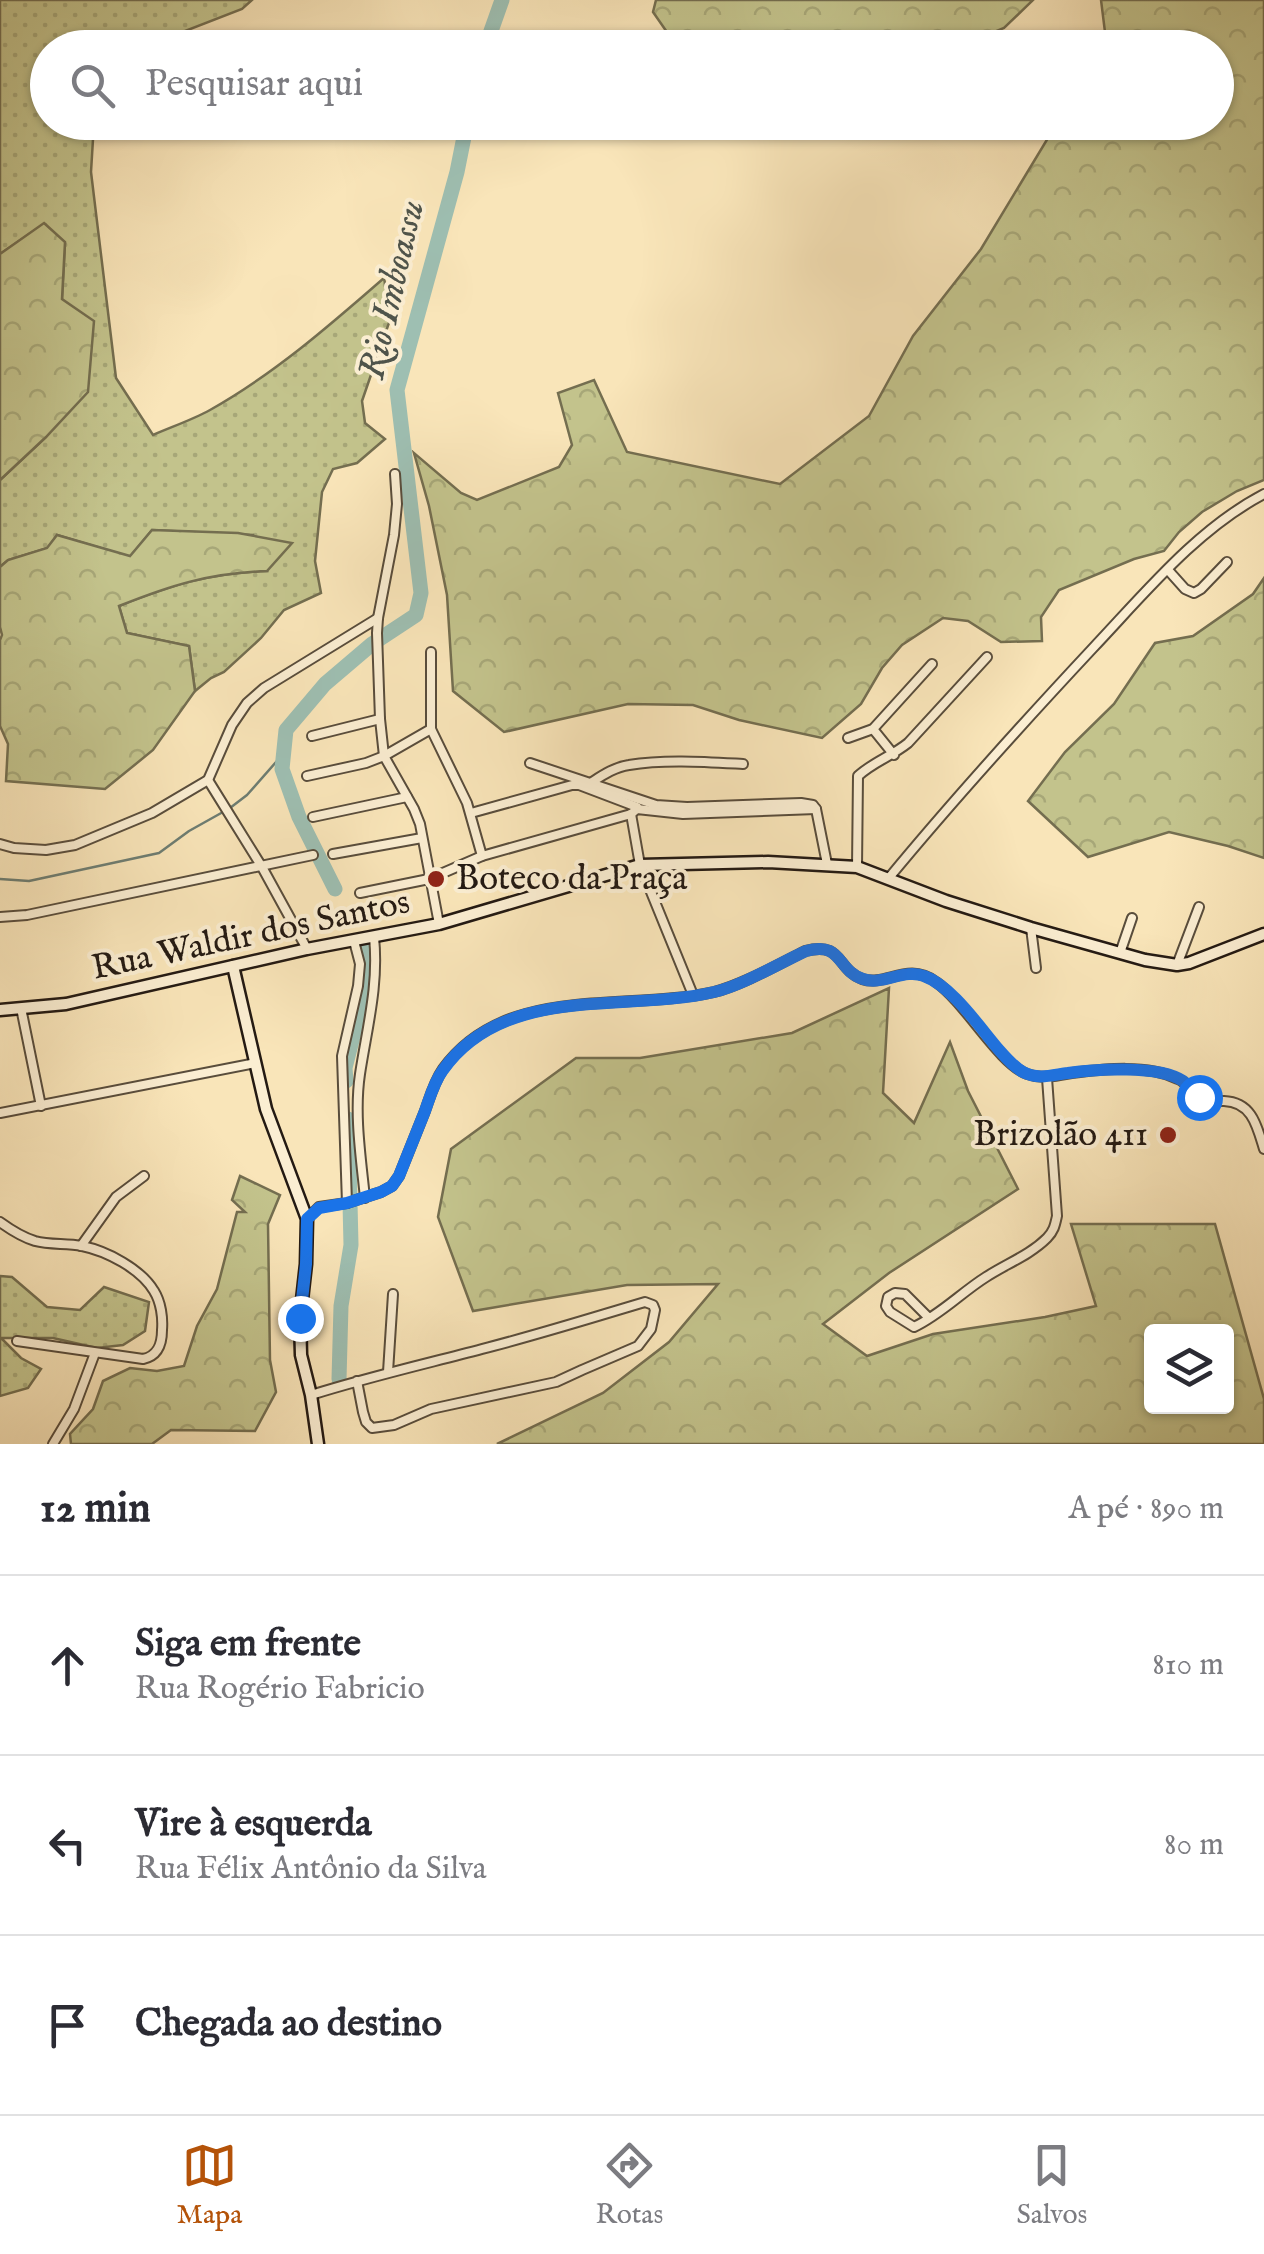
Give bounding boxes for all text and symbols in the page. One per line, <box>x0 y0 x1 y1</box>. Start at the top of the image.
search box <box>30 30 1234 140</box>
icon: search <box>65 58 120 113</box>
text: Pesquisar aqui <box>145 61 363 109</box>
water label: Rio Imboassu <box>349 196 437 384</box>
place label: Boteco da Praça <box>456 857 688 902</box>
marker: Boteco da Praça <box>425 868 447 890</box>
street label: Rua Waldir dos Santos <box>88 880 414 992</box>
route start <box>1177 1075 1223 1121</box>
place label: Brizolão 411 <box>973 1113 1148 1158</box>
marker: Brizolão 411 <box>1157 1124 1179 1146</box>
route end <box>278 1296 324 1342</box>
map controls <box>1144 1324 1234 1414</box>
button: layers <box>1144 1324 1234 1414</box>
text: 12 min <box>40 1483 151 1536</box>
text: A pé · 890 m <box>1068 1489 1224 1530</box>
text: Siga em frente <box>135 1621 361 1669</box>
icon: ahead <box>40 1638 95 1693</box>
text: 810 m <box>1152 1645 1224 1686</box>
text: Rua Rogério Fabricio <box>135 1669 425 1710</box>
text: Vire à esquerda <box>135 1801 372 1849</box>
icon: left <box>40 1818 95 1873</box>
text: 80 m <box>1164 1825 1224 1866</box>
text: Rua Félix Antônio da Silva <box>135 1849 487 1890</box>
icon: arrive <box>40 1998 95 2053</box>
text: Chegada ao destino <box>135 2001 442 2049</box>
tab: Mapa <box>177 2138 242 2233</box>
tab: Rotas <box>596 2138 663 2233</box>
tab: Salvos <box>1017 2138 1087 2233</box>

